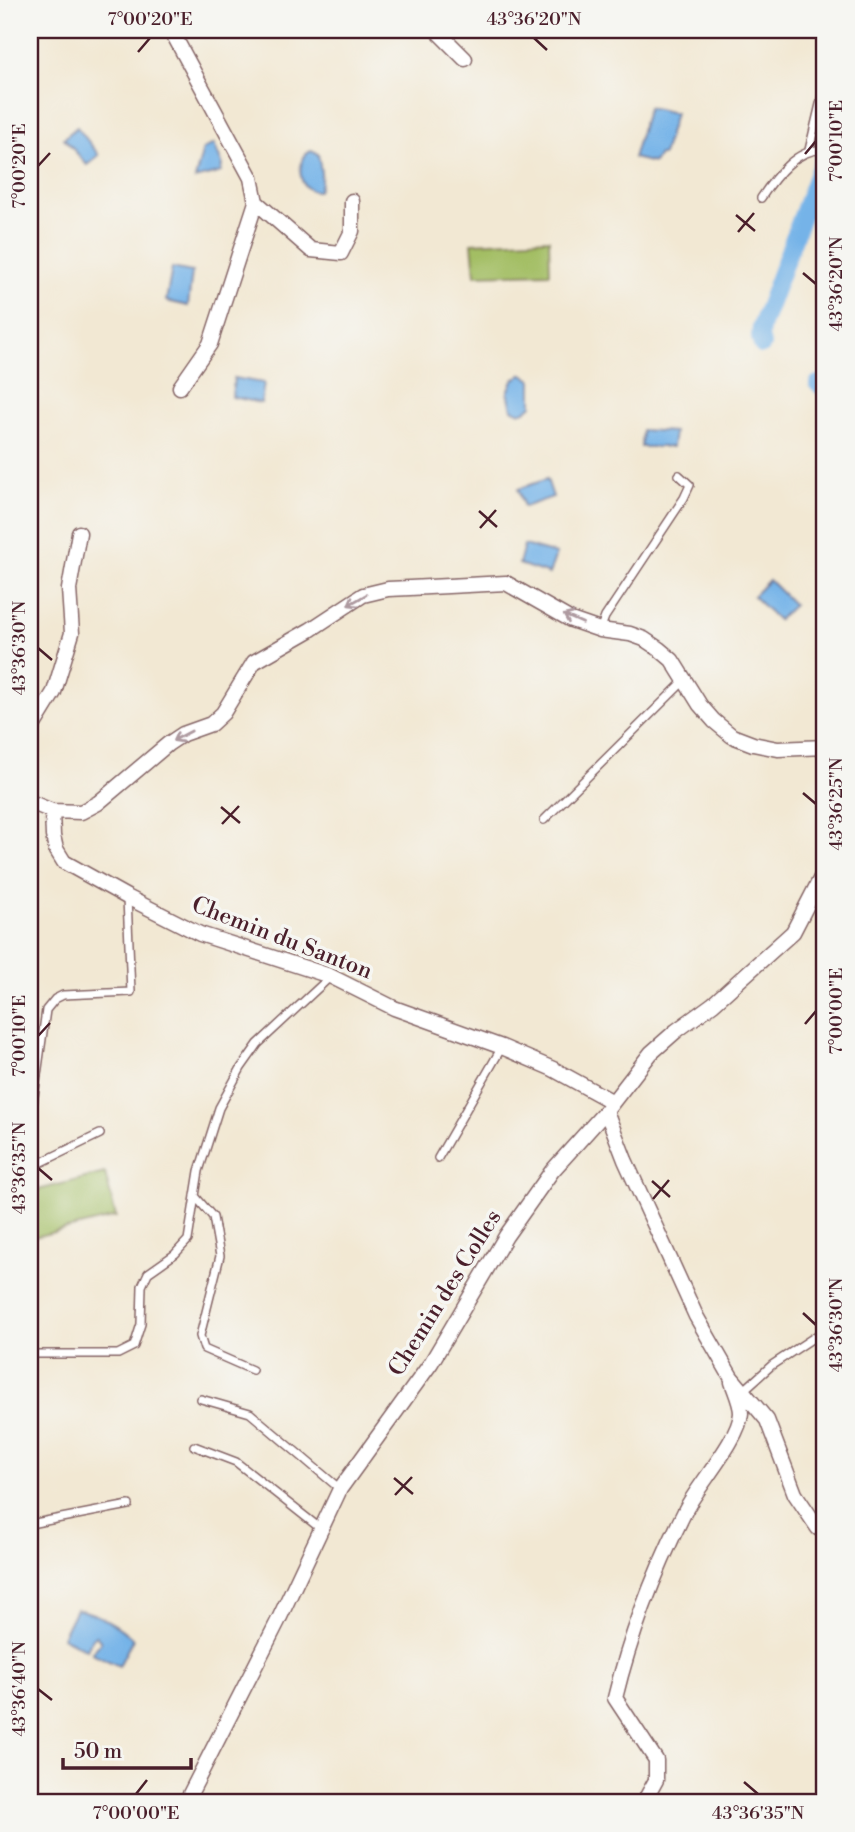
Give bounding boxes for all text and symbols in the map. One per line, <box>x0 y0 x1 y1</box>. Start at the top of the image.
text: 7°00'20"E <box>107 8 193 31</box>
text: 43°36'20"N <box>487 8 582 31</box>
text: 7°00'10"E <box>825 100 848 182</box>
text: 7°00'20"E <box>8 123 31 209</box>
text: 43°36'20"N <box>825 236 848 331</box>
one-way arrow <box>347 593 367 607</box>
text: 43°36'30"N <box>8 600 31 695</box>
one-way arrow <box>562 612 584 625</box>
one-way arrow <box>172 730 193 744</box>
text: 43°36'25"N <box>825 757 848 850</box>
street label: Chemin du Santon <box>188 891 377 985</box>
text: 7°00'00"E <box>825 968 848 1054</box>
text: 7°00'10"E <box>8 995 31 1077</box>
text: 43°36'35"N <box>8 1121 31 1214</box>
street label: Chemin des Colles <box>383 1205 507 1381</box>
text: 43°36'30"N <box>825 1277 848 1372</box>
text: 43°36'40"N <box>8 1641 31 1737</box>
scale bar <box>63 1727 191 1771</box>
text: 50 m <box>74 1739 122 1765</box>
text: 7°00'00"E <box>93 1802 179 1825</box>
text: 43°36'35"N <box>712 1802 805 1825</box>

